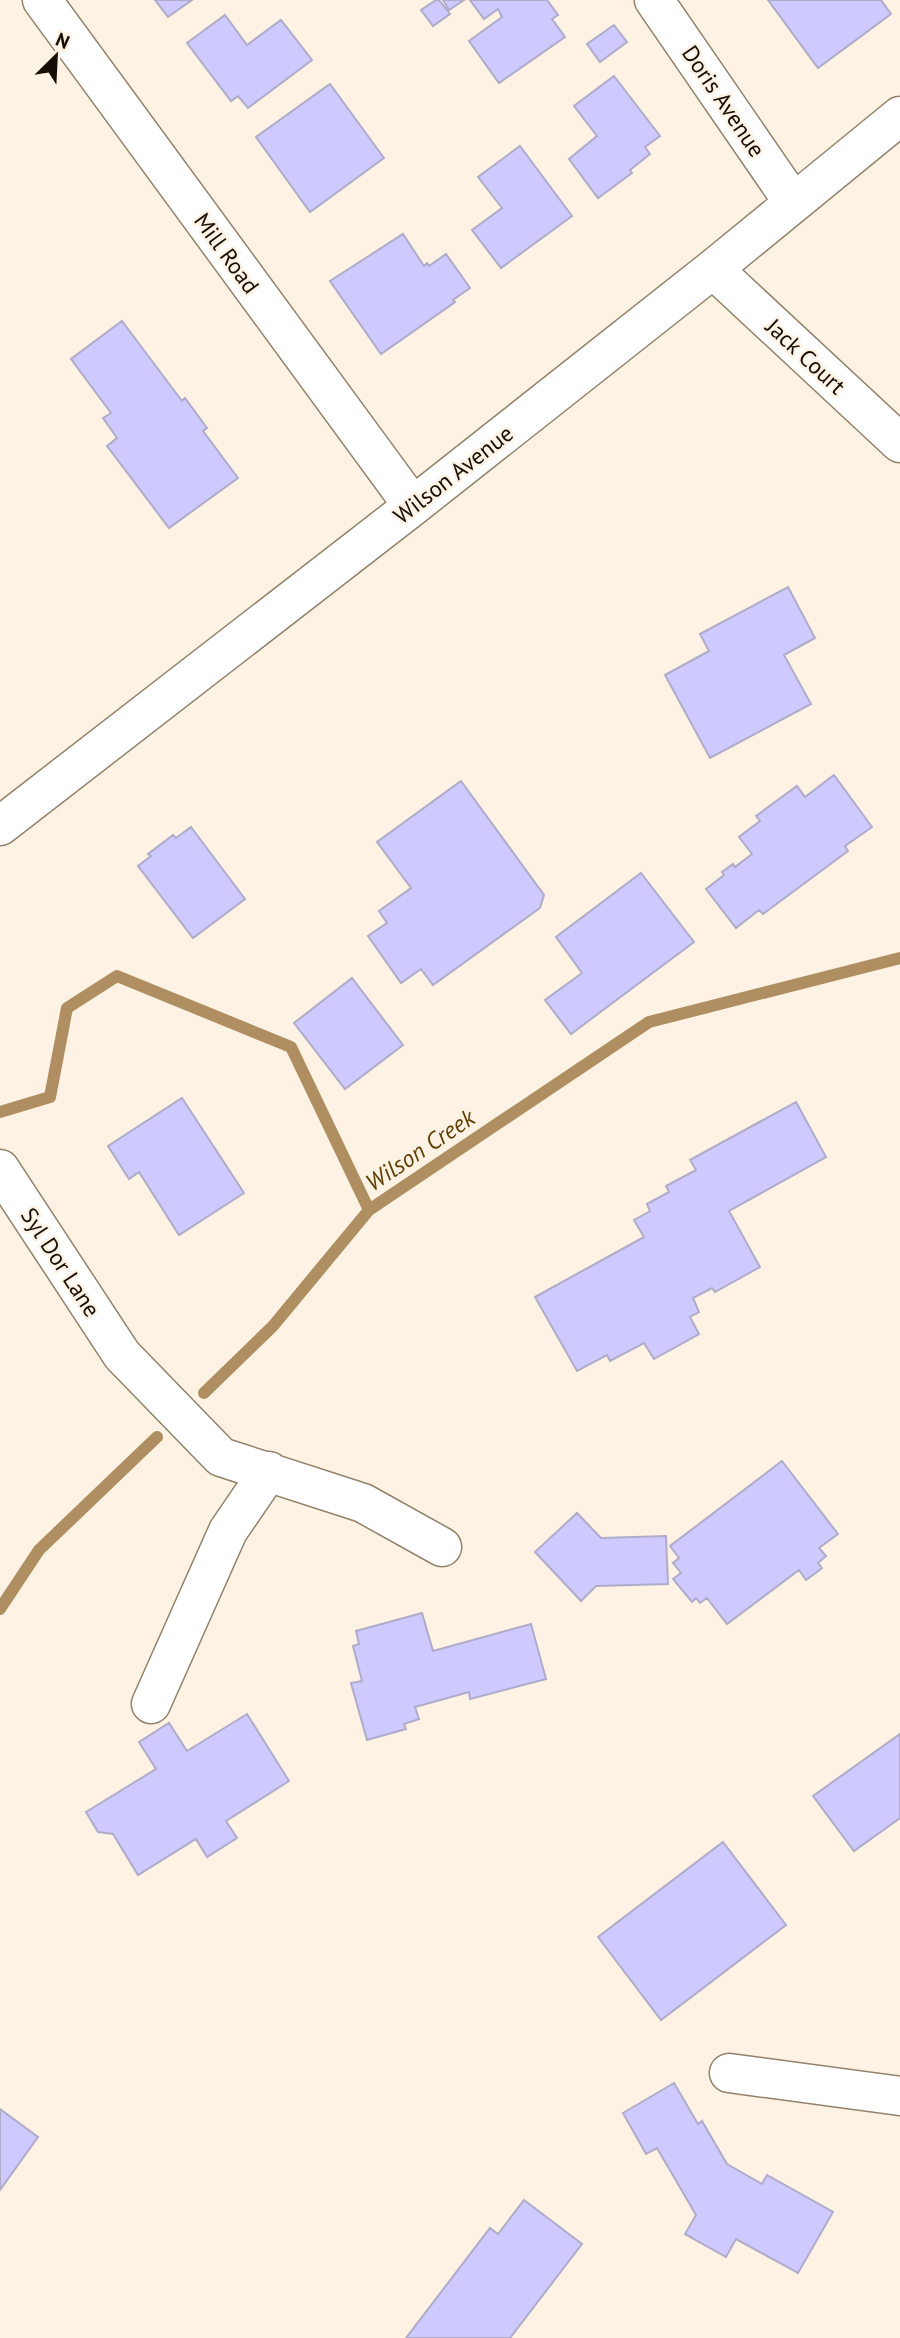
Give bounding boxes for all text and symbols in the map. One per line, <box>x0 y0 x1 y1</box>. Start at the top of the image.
north arrow <box>21 21 91 91</box>
text: N <box>52 27 73 54</box>
street label: Doris Avenue <box>676 40 772 162</box>
street label: Mill Road <box>188 207 266 299</box>
street label: Jack Court <box>759 311 852 400</box>
street label: Wilson Avenue <box>387 418 519 530</box>
water label: Wilson Creek <box>359 1101 482 1198</box>
street label: Syl Dor Lane <box>15 1202 107 1322</box>

